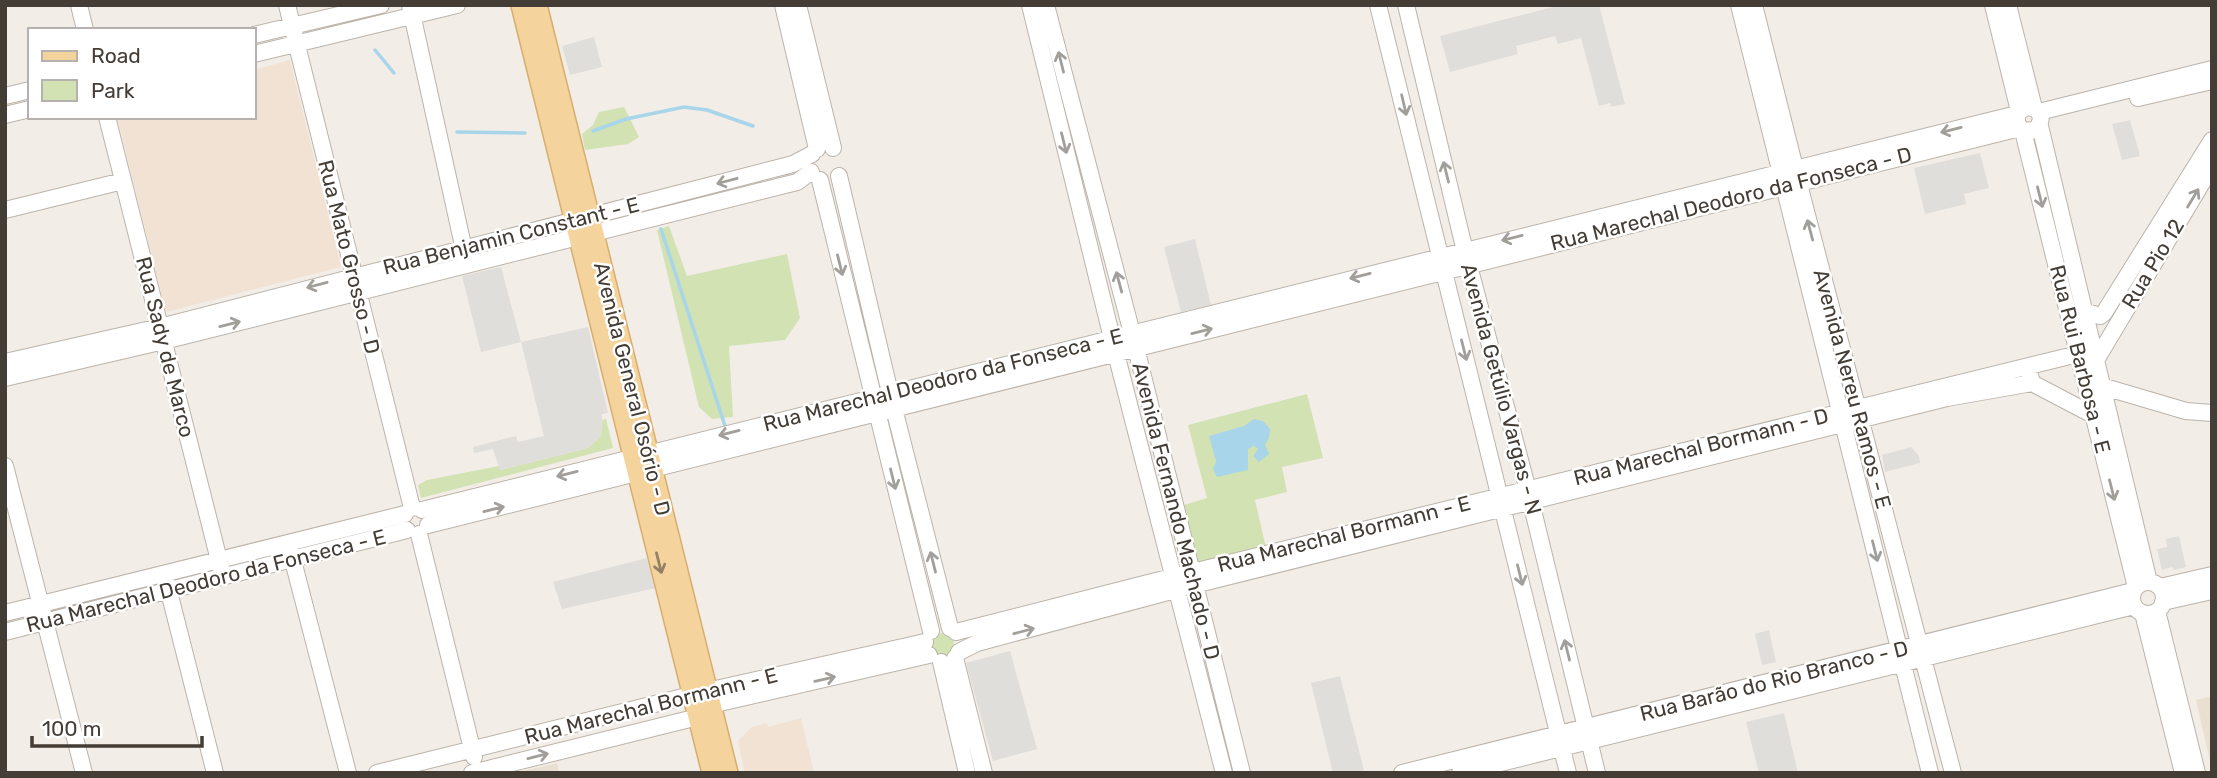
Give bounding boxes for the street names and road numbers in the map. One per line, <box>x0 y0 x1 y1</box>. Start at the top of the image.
street label: Rua Marechal Deodoro da Fonseca - D <box>1548 141 1914 256</box>
street label: Rua Mato Grosso - D <box>313 157 386 357</box>
street label: Rua Benjamin Constant - E <box>380 192 642 280</box>
street label: Rua Pio 12 <box>2116 214 2189 313</box>
street label: Rua Sady de Marco <box>131 254 200 440</box>
street label: Avenida General Osório - D <box>589 259 676 518</box>
street label: Avenida Getúlio Vargas - N <box>1456 261 1547 517</box>
street label: Rua Rui Barbosa - E <box>2045 262 2116 456</box>
street label: Avenida Nereu Ramos - E <box>1808 266 1897 511</box>
street label: Rua Marechal Deodoro da Fonseca - E <box>760 323 1125 436</box>
street label: Avenida Fernando Machado - D <box>1127 360 1226 662</box>
street label: Rua Marechal Bormann - D <box>1571 403 1831 490</box>
street label: Rua Marechal Bormann - E <box>1215 490 1473 577</box>
street label: Rua Marechal Deodoro da Fonseca - E <box>23 524 388 637</box>
street label: Rua Barão do Rio Branco - D <box>1637 635 1911 726</box>
street label: Rua Marechal Bormann - E <box>522 662 780 749</box>

